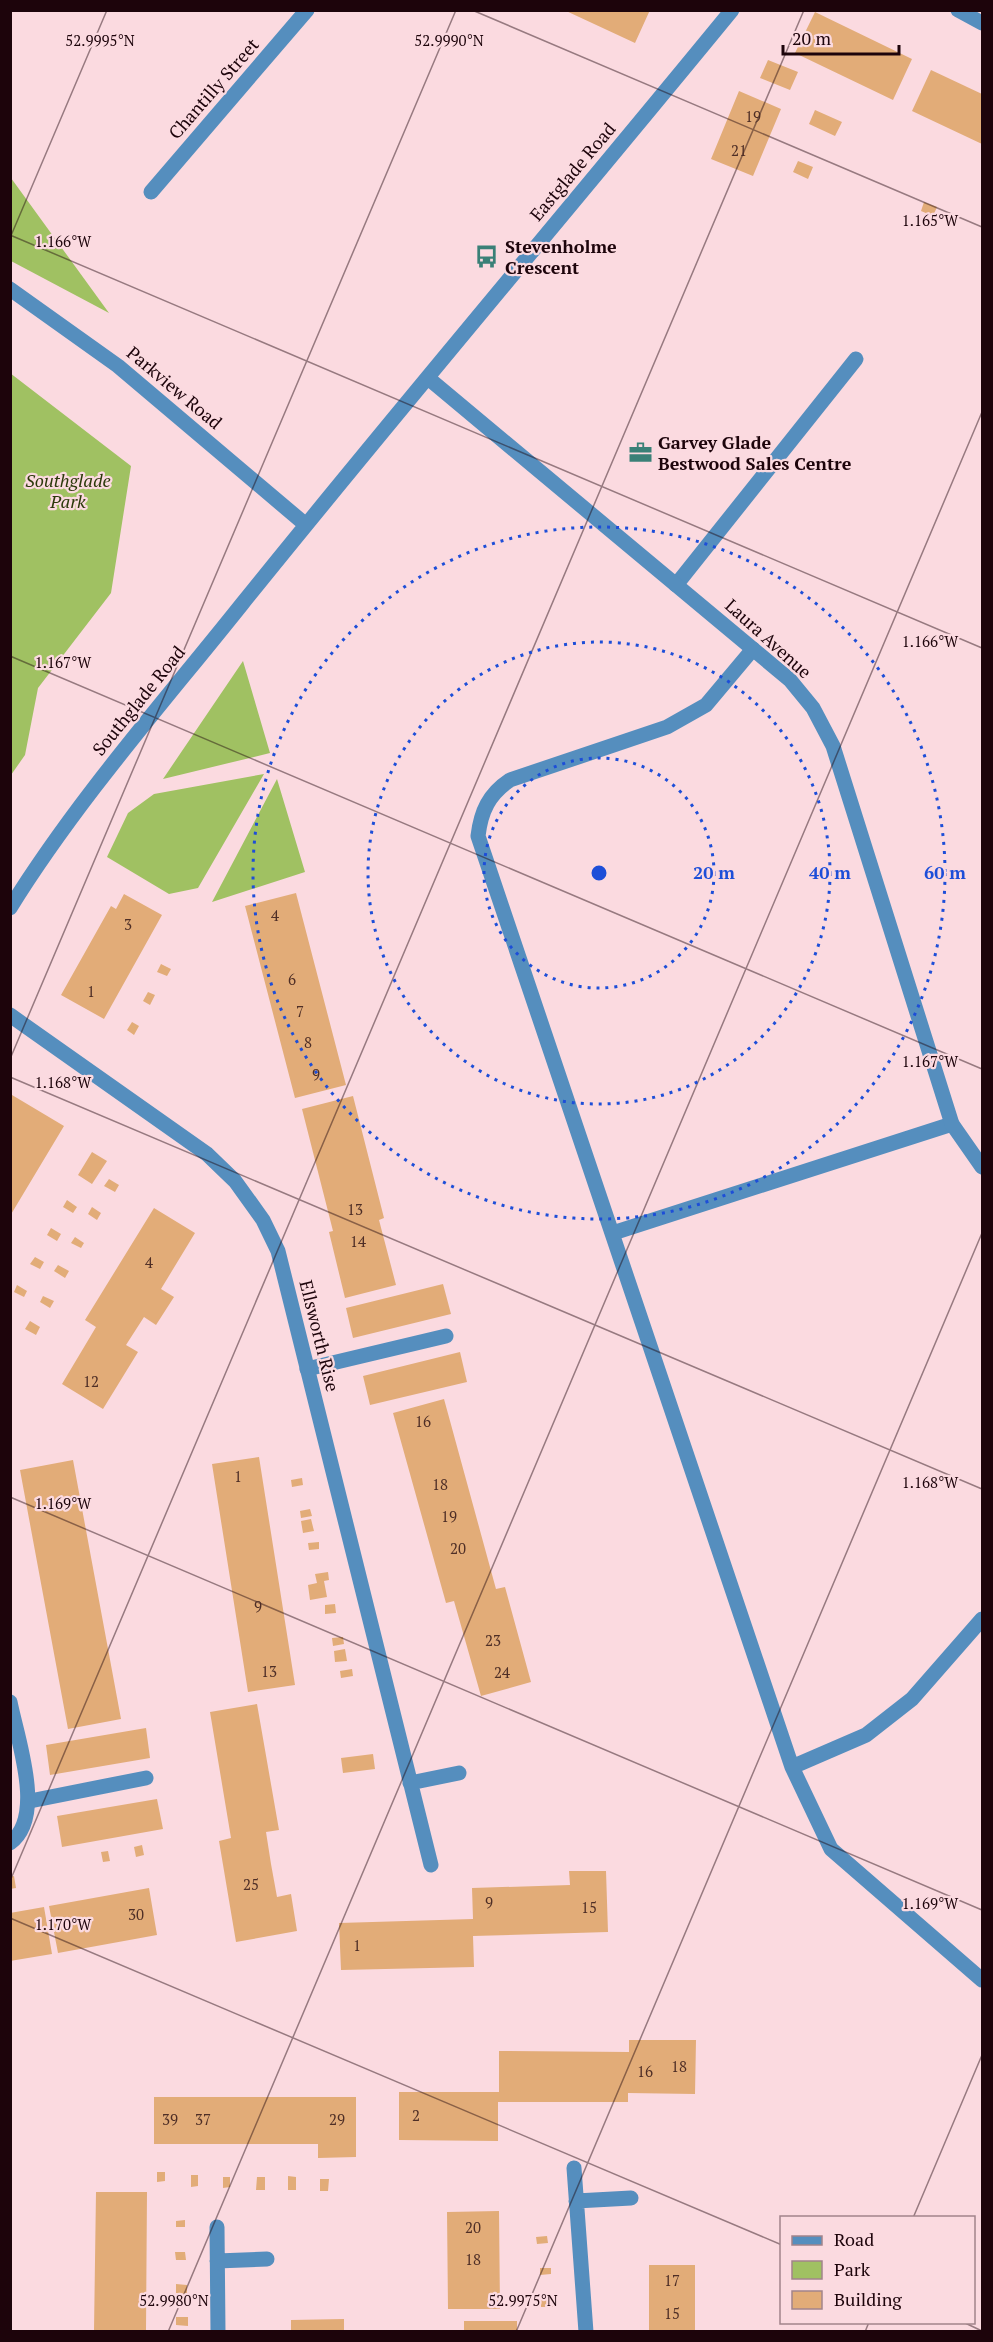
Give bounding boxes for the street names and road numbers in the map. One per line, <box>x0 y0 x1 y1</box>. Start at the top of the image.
street label: Chantilly Street <box>163 33 264 144</box>
street label: Eastglade Road <box>524 117 621 226</box>
street label: Parkview Road <box>122 340 227 434</box>
street label: Laura Avenue <box>720 593 817 683</box>
street label: Southglade Road <box>87 640 190 760</box>
street label: Ellsworth Rise <box>295 1277 345 1394</box>

